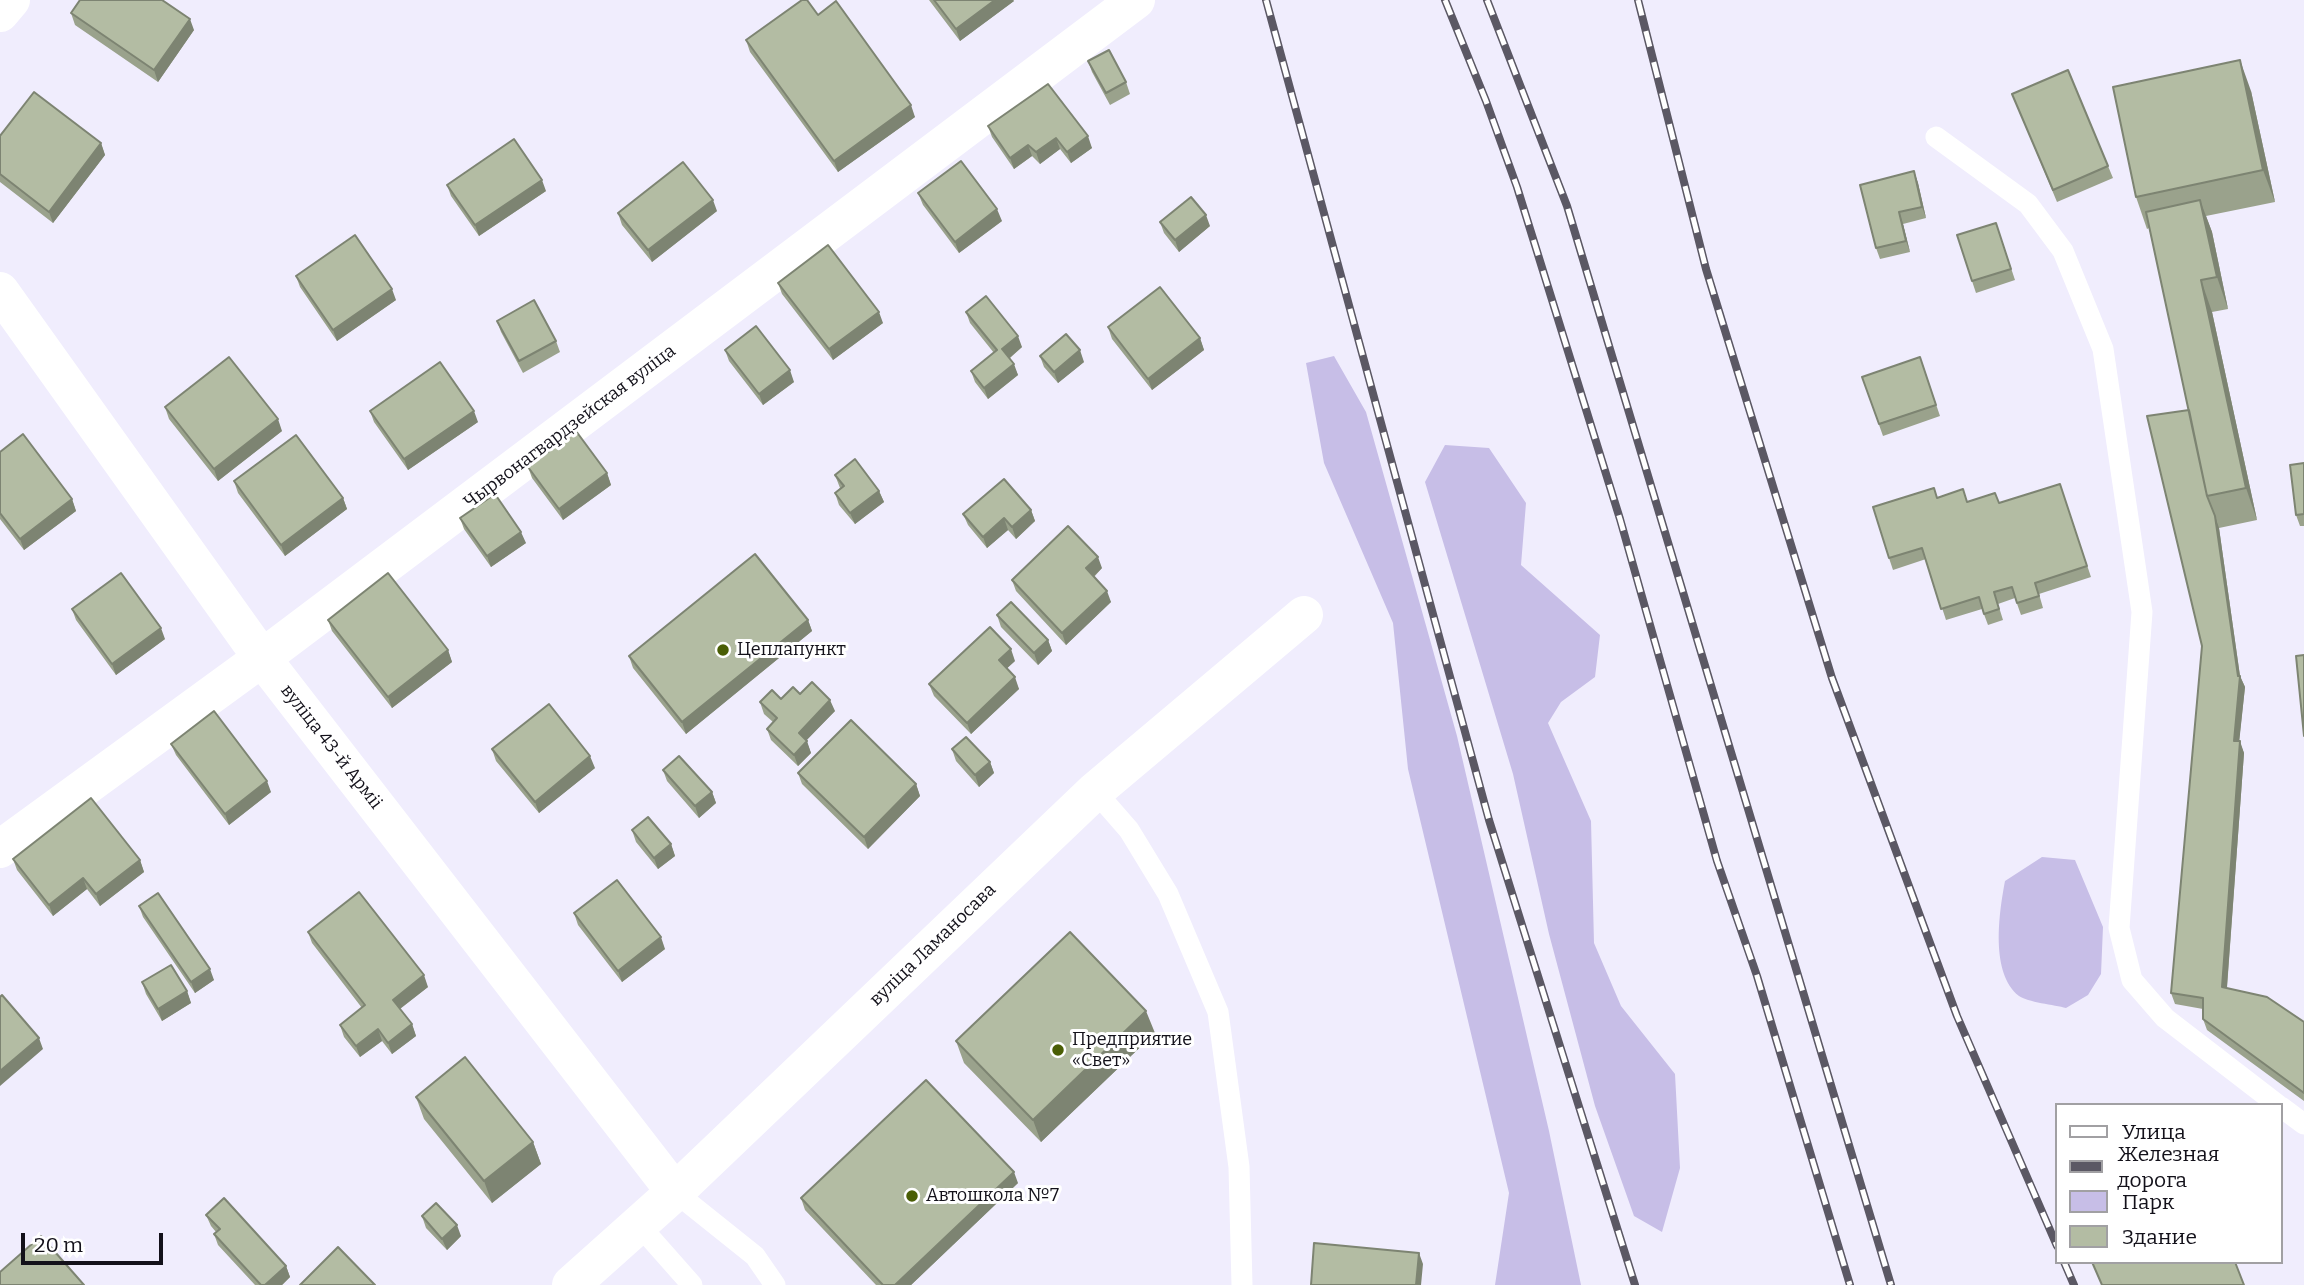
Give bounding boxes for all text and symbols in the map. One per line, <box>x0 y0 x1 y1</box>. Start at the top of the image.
street label: Чырвонагвардзейская вуліца <box>460 340 680 514</box>
place label: Цеплапункт <box>737 639 846 661</box>
marker: Цеплапункт <box>715 642 731 658</box>
street label: вуліца 43-й Арміі <box>276 680 386 814</box>
street label: вуліца Ламаносава <box>866 879 1000 1011</box>
place label: Предприятие «Свет» <box>1072 1029 1192 1072</box>
marker: Предприятие «Свет» <box>1050 1042 1066 1058</box>
legend <box>2056 1103 2283 1264</box>
text: Улица <box>2122 1119 2186 1145</box>
text: Железная дорога <box>2117 1141 2219 1193</box>
place label: Автошкола №7 <box>926 1185 1059 1207</box>
marker: Автошкола №7 <box>904 1188 920 1204</box>
text: Парк <box>2122 1189 2174 1215</box>
scale bar <box>24 1218 166 1262</box>
text: Здание <box>2122 1224 2197 1250</box>
text: 20 m <box>34 1232 83 1258</box>

